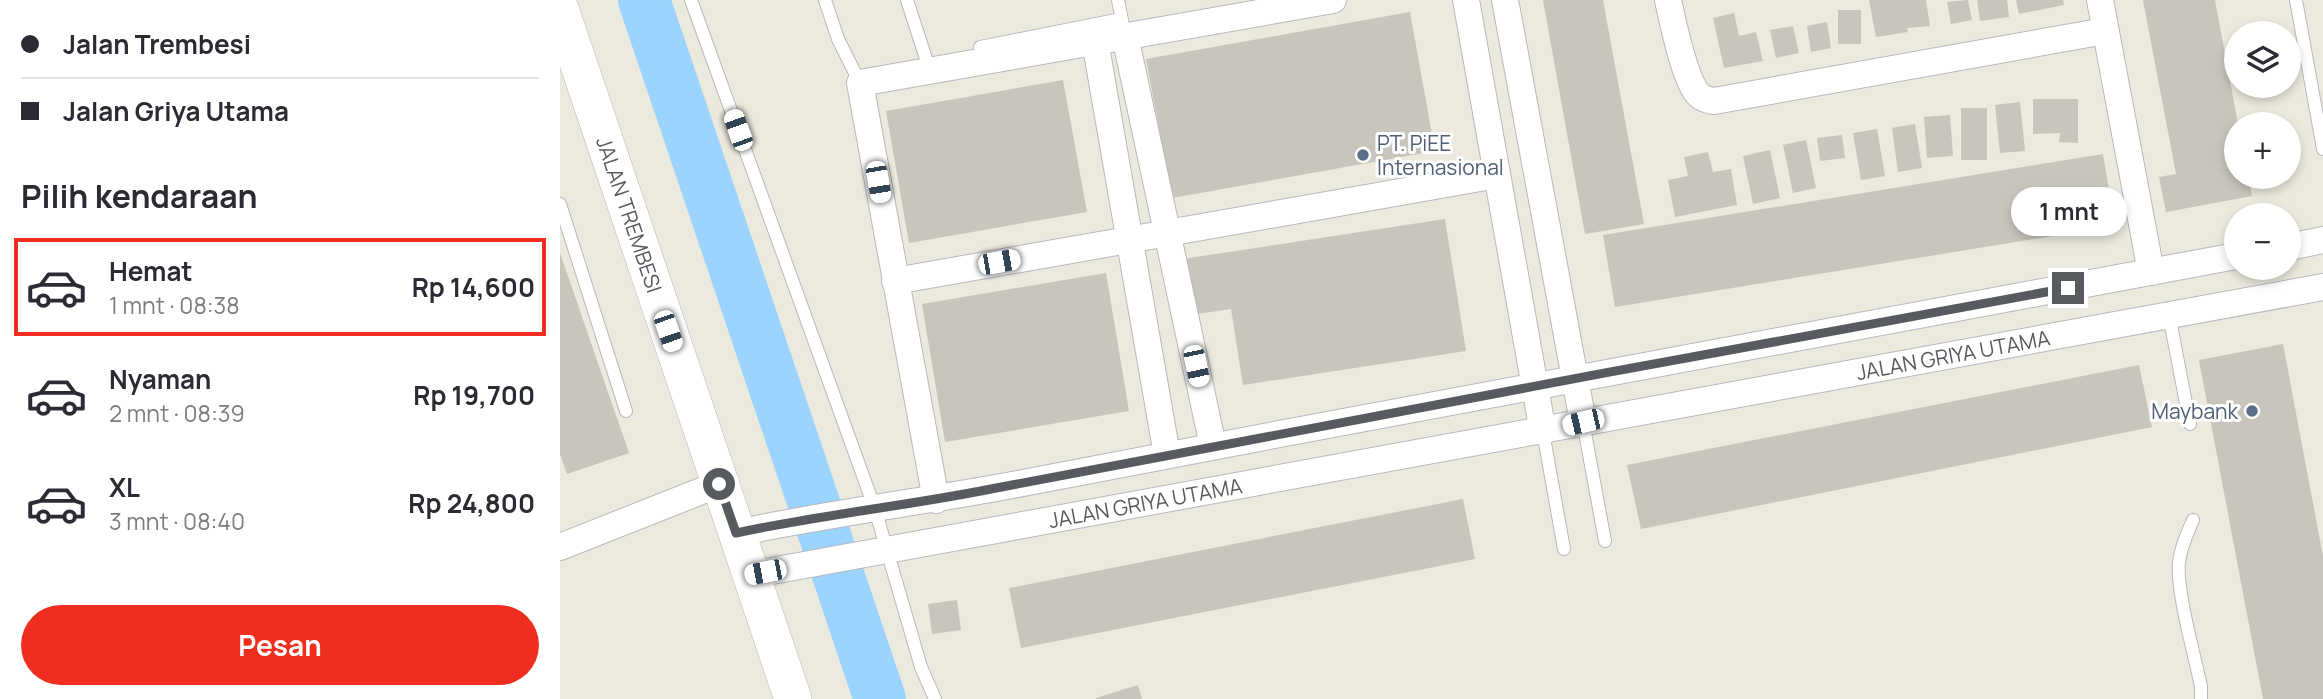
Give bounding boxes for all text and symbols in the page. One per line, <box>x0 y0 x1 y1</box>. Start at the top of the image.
map controls <box>2224 21 2301 280</box>
button: layers <box>2224 21 2301 98</box>
text: Jalan Trembesi <box>63 26 251 62</box>
text: Jalan Griya Utama <box>63 93 289 129</box>
car <box>721 107 756 153</box>
button: + <box>2224 112 2301 189</box>
place label: PT. PiEE Internasional <box>1377 129 1504 181</box>
street label: JALAN TREMBESI <box>590 133 669 296</box>
marker: PT. PiEE Internasional <box>1355 147 1371 163</box>
car <box>865 159 892 205</box>
text: Pilih kendaraan <box>21 174 258 218</box>
callout: 1 mnt <box>2010 187 2126 236</box>
text: 1 mnt <box>2039 195 2099 227</box>
button: − <box>2224 203 2301 280</box>
car <box>977 248 1022 276</box>
text: Hemat <box>109 253 193 289</box>
icon: car <box>25 256 88 319</box>
text: Rp 14,600 <box>412 269 535 305</box>
route end <box>2052 272 2084 304</box>
text: 1 mnt · 08:38 <box>109 289 240 321</box>
car <box>652 308 685 354</box>
street label: JALAN GRIYA UTAMA <box>1854 323 2052 386</box>
car <box>1182 343 1211 389</box>
text: Nyaman <box>109 361 211 397</box>
icon: car <box>25 364 88 427</box>
text: Rp 19,700 <box>413 377 535 413</box>
text: 2 mnt · 08:39 <box>109 397 245 429</box>
place label: Maybank <box>2151 397 2239 425</box>
marker: Maybank <box>2244 403 2260 419</box>
car <box>1561 407 1606 437</box>
route start <box>703 468 735 500</box>
text: XL <box>109 469 140 505</box>
street label: JALAN GRIYA UTAMA <box>1046 471 1244 534</box>
icon: car <box>25 472 88 535</box>
text: Rp 24,800 <box>408 485 535 521</box>
text: 3 mnt · 08:40 <box>109 505 245 537</box>
car <box>743 558 788 586</box>
button: Pesan <box>21 605 539 685</box>

